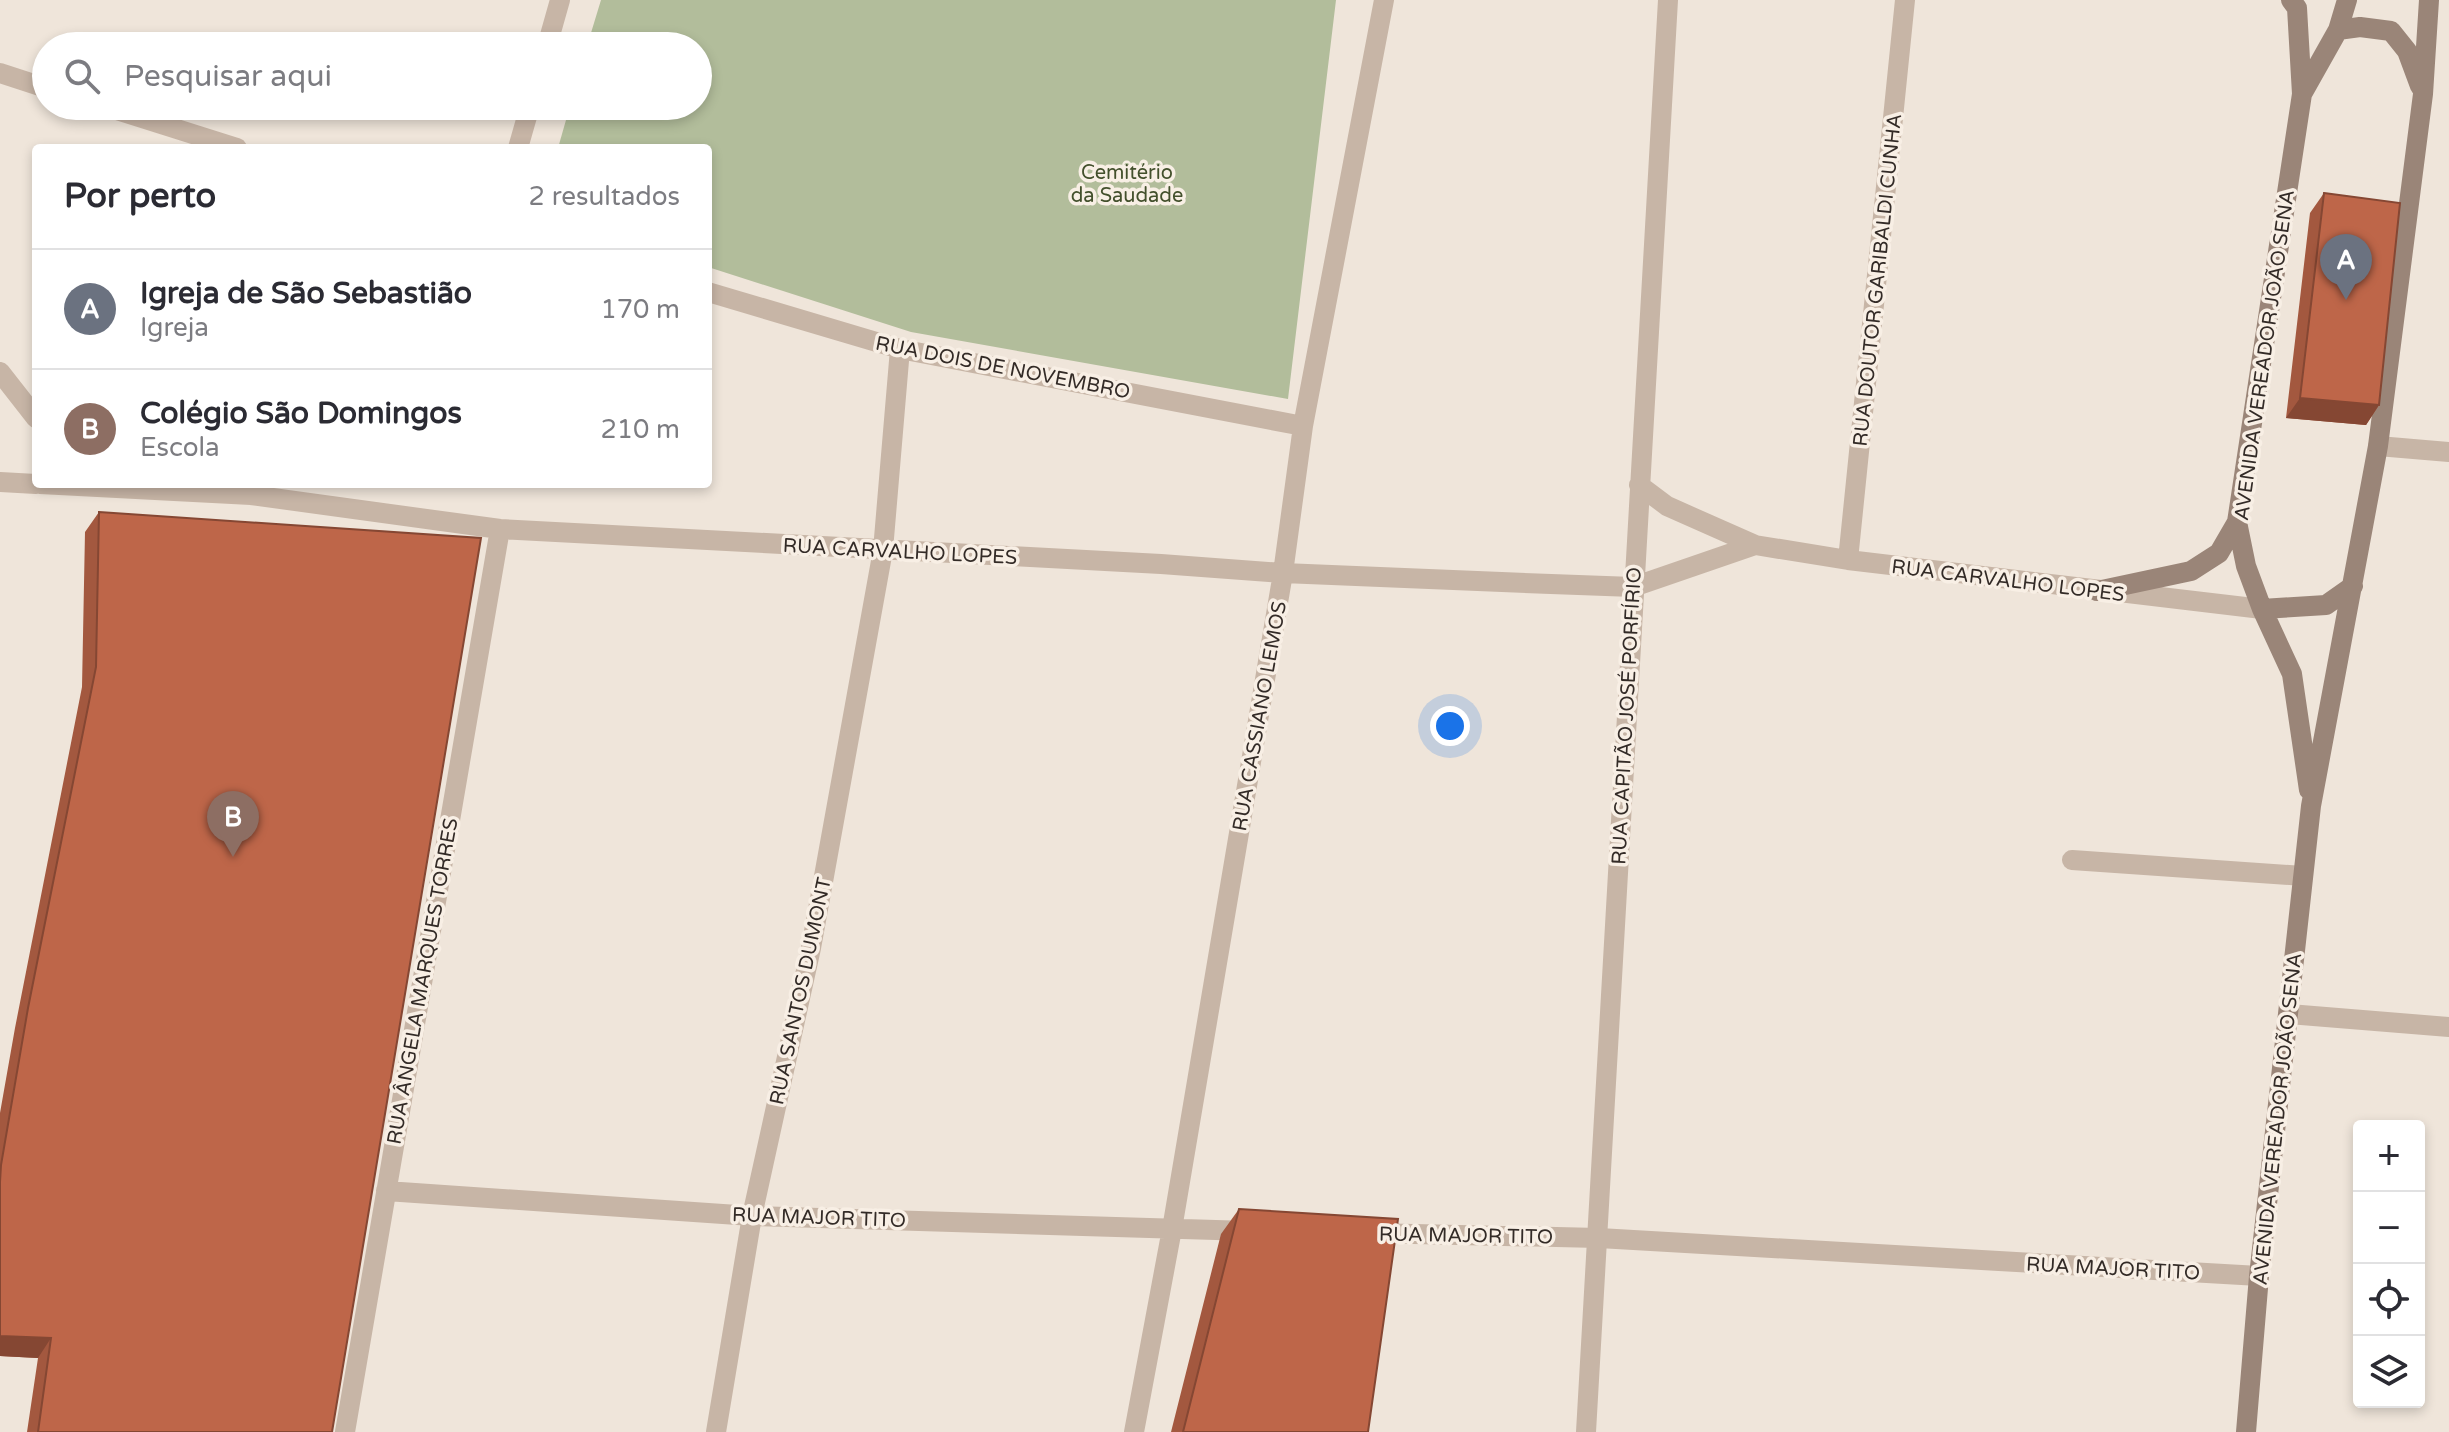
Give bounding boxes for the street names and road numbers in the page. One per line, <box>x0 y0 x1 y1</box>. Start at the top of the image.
street label: RUA DOUTOR GARIBALDI CUNHA <box>1849 113 1907 448</box>
street label: AVENIDA VEREADOR JOÃO SENA <box>2229 188 2300 522</box>
street label: RUA DOIS DE NOVEMBRO <box>873 332 1132 404</box>
street label: RUA CARVALHO LOPES <box>782 534 1018 570</box>
street label: RUA CARVALHO LOPES <box>1890 555 2126 607</box>
street label: RUA CAPITÃO JOSÉ PORFÍRIO <box>1606 567 1647 865</box>
street label: RUA CASSIANO LEMOS <box>1228 599 1292 833</box>
street label: RUA ÂNGELA MARQUES TORRES <box>381 816 464 1146</box>
street label: RUA SANTOS DUMONT <box>765 875 837 1107</box>
street label: AVENIDA VEREADOR JOÃO SENA <box>2248 952 2307 1286</box>
street label: RUA MAJOR TITO <box>732 1203 906 1233</box>
street label: RUA MAJOR TITO <box>1379 1222 1553 1250</box>
street label: RUA MAJOR TITO <box>2025 1252 2201 1286</box>

